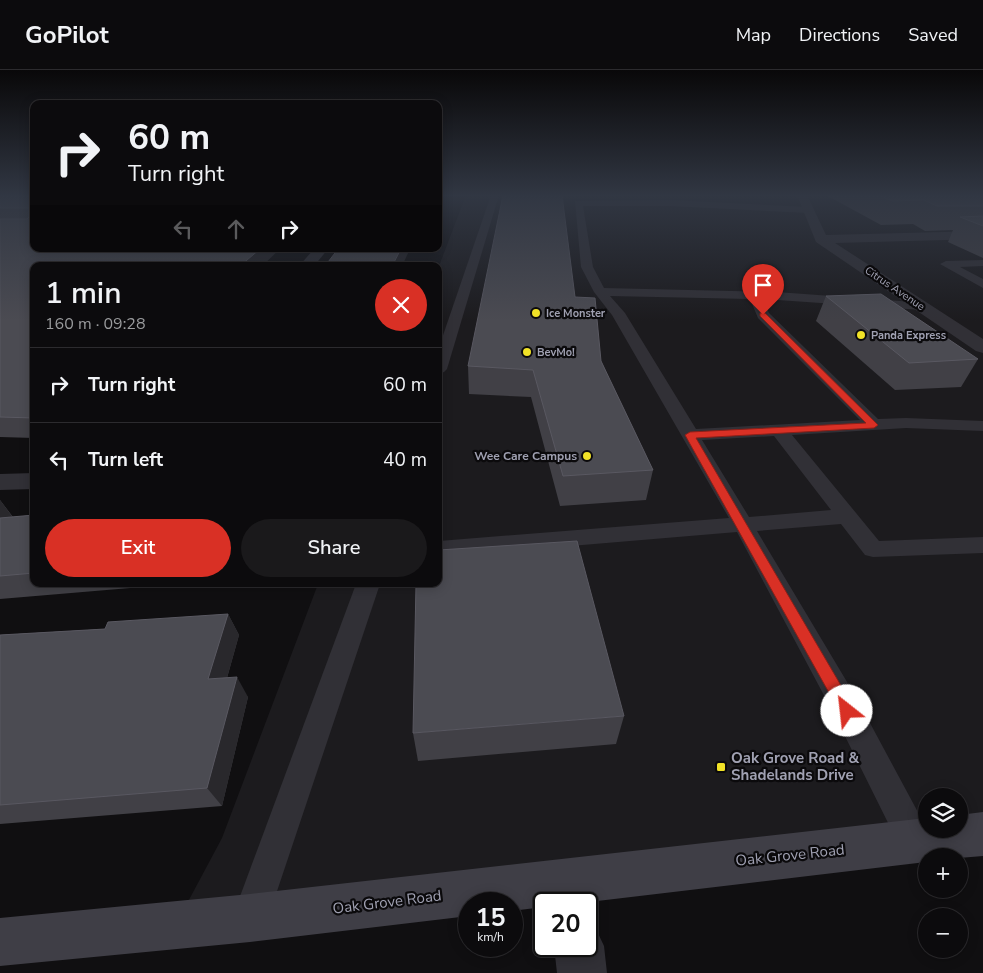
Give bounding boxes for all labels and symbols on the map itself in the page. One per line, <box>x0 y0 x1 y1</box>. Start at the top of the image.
street label: Citrus Avenue <box>862 263 928 314</box>
pin <box>742 264 784 315</box>
place label: Ice Monster <box>546 306 606 321</box>
marker: Ice Monster <box>530 307 542 319</box>
place label: Panda Express <box>871 328 946 343</box>
marker: Panda Express <box>855 329 867 341</box>
place label: BevMo! <box>537 345 575 360</box>
marker: BevMo! <box>521 346 533 358</box>
place label: Wee Care Campus <box>474 448 577 464</box>
marker: Wee Care Campus <box>581 450 593 462</box>
position arrow <box>820 684 872 736</box>
place label: Oak Grove Road & Shadelands Drive <box>731 748 860 785</box>
marker: Oak Grove Road & Shadelands Drive <box>715 761 727 773</box>
street label: Oak Grove Road <box>734 839 846 871</box>
street label: Oak Grove Road <box>331 885 443 919</box>
speed limit sign: 20 <box>533 892 598 957</box>

